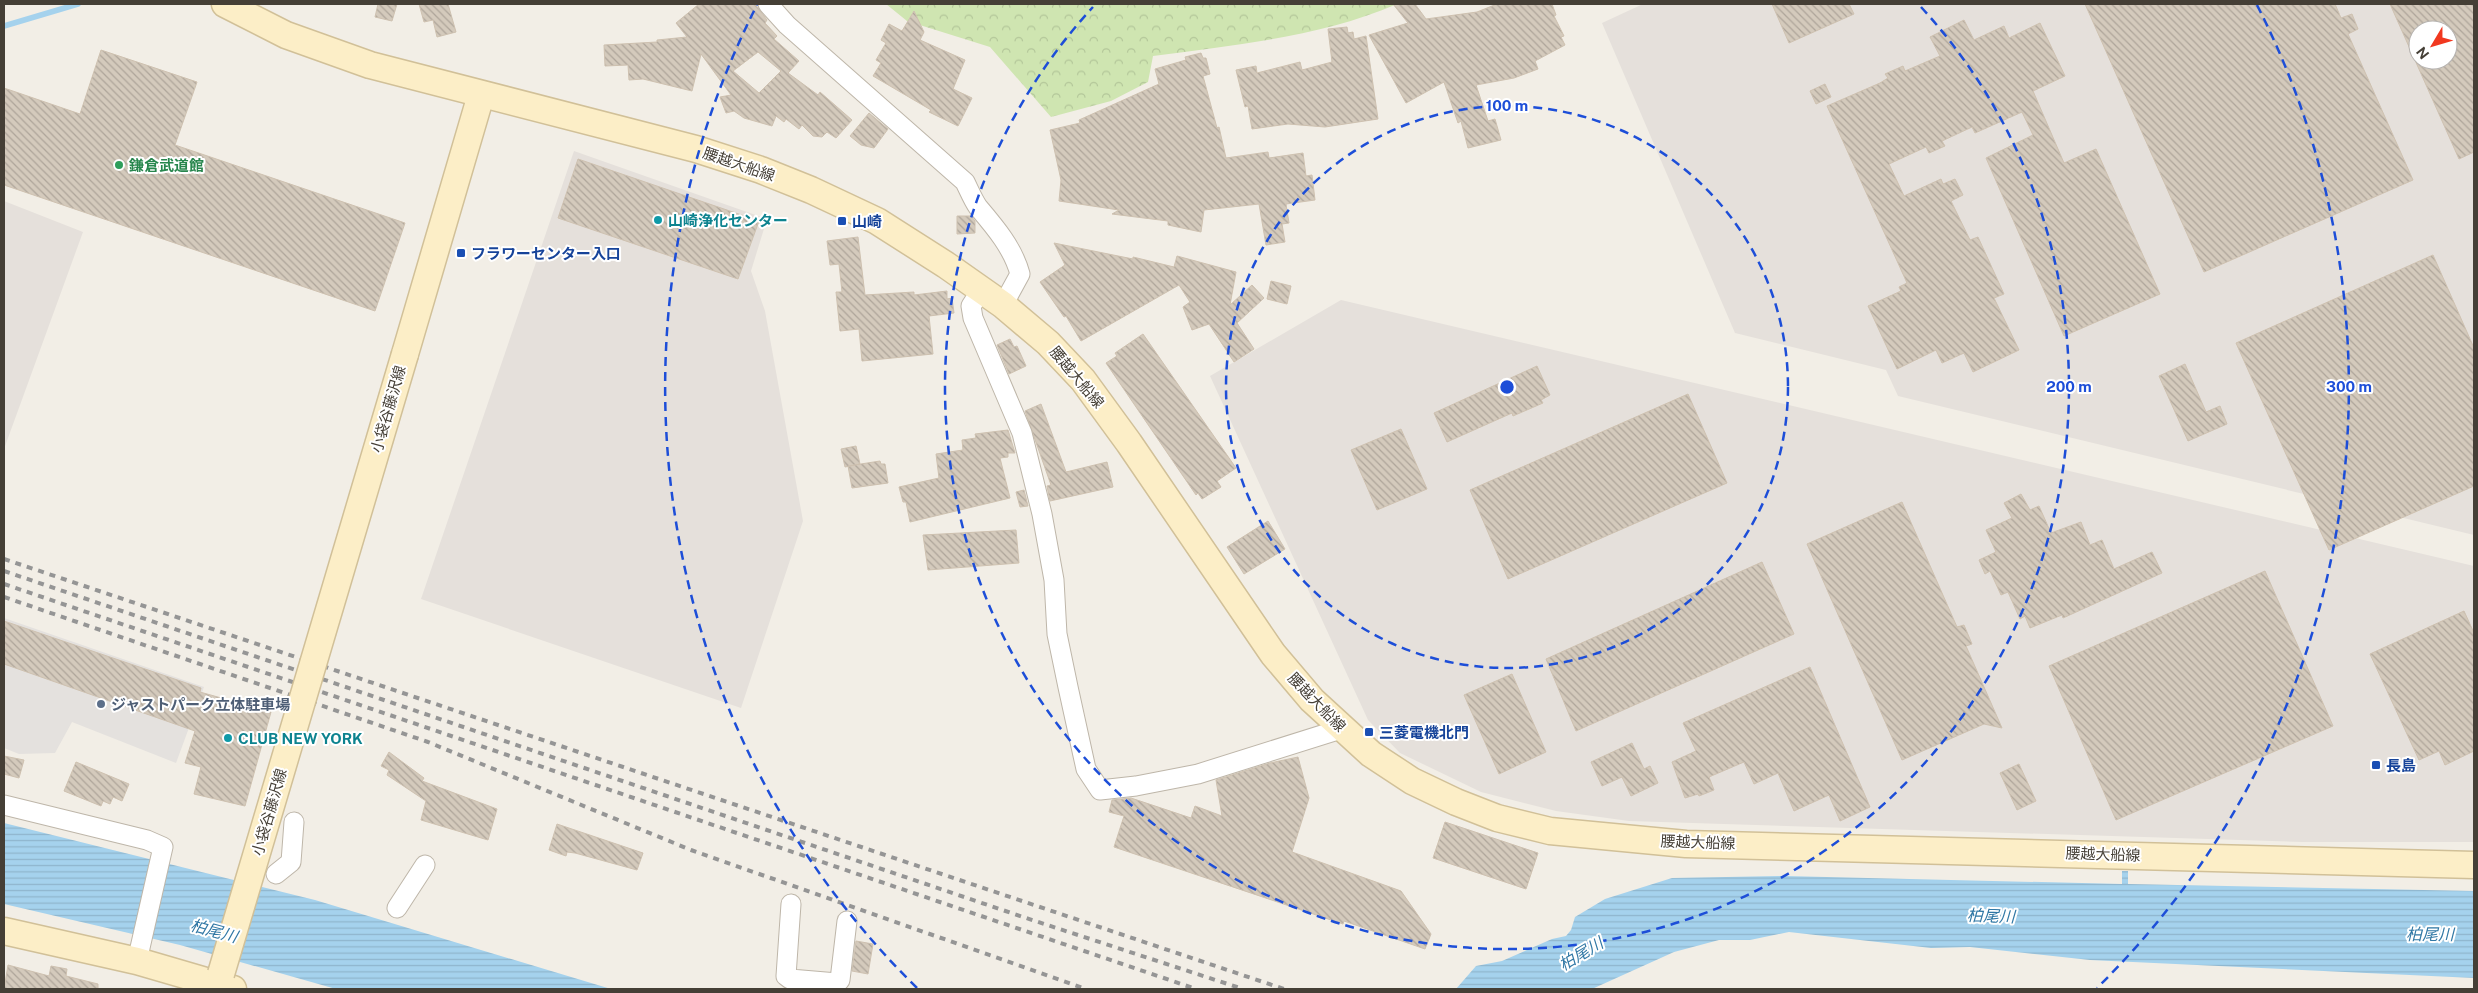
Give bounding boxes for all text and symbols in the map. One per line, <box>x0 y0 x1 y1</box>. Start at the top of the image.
north arrow <box>2408 20 2458 70</box>
text: N <box>2413 44 2432 62</box>
text: 100 m <box>1486 97 1528 114</box>
street label: 腰越大船線 <box>701 144 777 184</box>
place label: 鎌倉武道館 <box>128 157 204 174</box>
marker: 鎌倉武道館 <box>113 159 125 171</box>
place label: 山崎浄化センター <box>668 212 788 229</box>
place label: 山崎 <box>852 213 882 230</box>
marker: 山崎浄化センター <box>652 214 664 226</box>
marker: 山崎 <box>836 215 848 227</box>
place label: フラワーセンター入口 <box>471 245 621 262</box>
marker: フラワーセンター入口 <box>455 247 467 259</box>
street label: 腰越大船線 <box>1046 343 1108 411</box>
street label: 小袋谷藤沢線 <box>367 363 409 455</box>
centre of rings <box>1498 378 1516 396</box>
text: 200 m <box>2046 378 2092 395</box>
text: 300 m <box>2326 378 2372 395</box>
street label: 腰越大船線 <box>1285 669 1349 735</box>
place label: ジャストパーク立体駐車場 <box>111 696 290 713</box>
marker: ジャストパーク立体駐車場 <box>95 698 107 710</box>
place label: 三菱電機北門 <box>1379 724 1469 741</box>
marker: 三菱電機北門 <box>1363 726 1375 738</box>
place label: CLUB NEW YORK <box>238 730 363 747</box>
marker: CLUB NEW YORK <box>222 732 234 744</box>
place label: 長島 <box>2386 757 2416 774</box>
marker: 長島 <box>2370 759 2382 771</box>
street label: 小袋谷藤沢線 <box>248 766 290 858</box>
street label: 腰越大船線 <box>1660 832 1736 852</box>
street label: 腰越大船線 <box>2065 844 2141 864</box>
water label: 柏尾川 <box>1967 906 2017 926</box>
water label: 柏尾川 <box>188 916 242 947</box>
water label: 柏尾川 <box>2406 925 2456 944</box>
water label: 柏尾川 <box>1556 932 1608 975</box>

